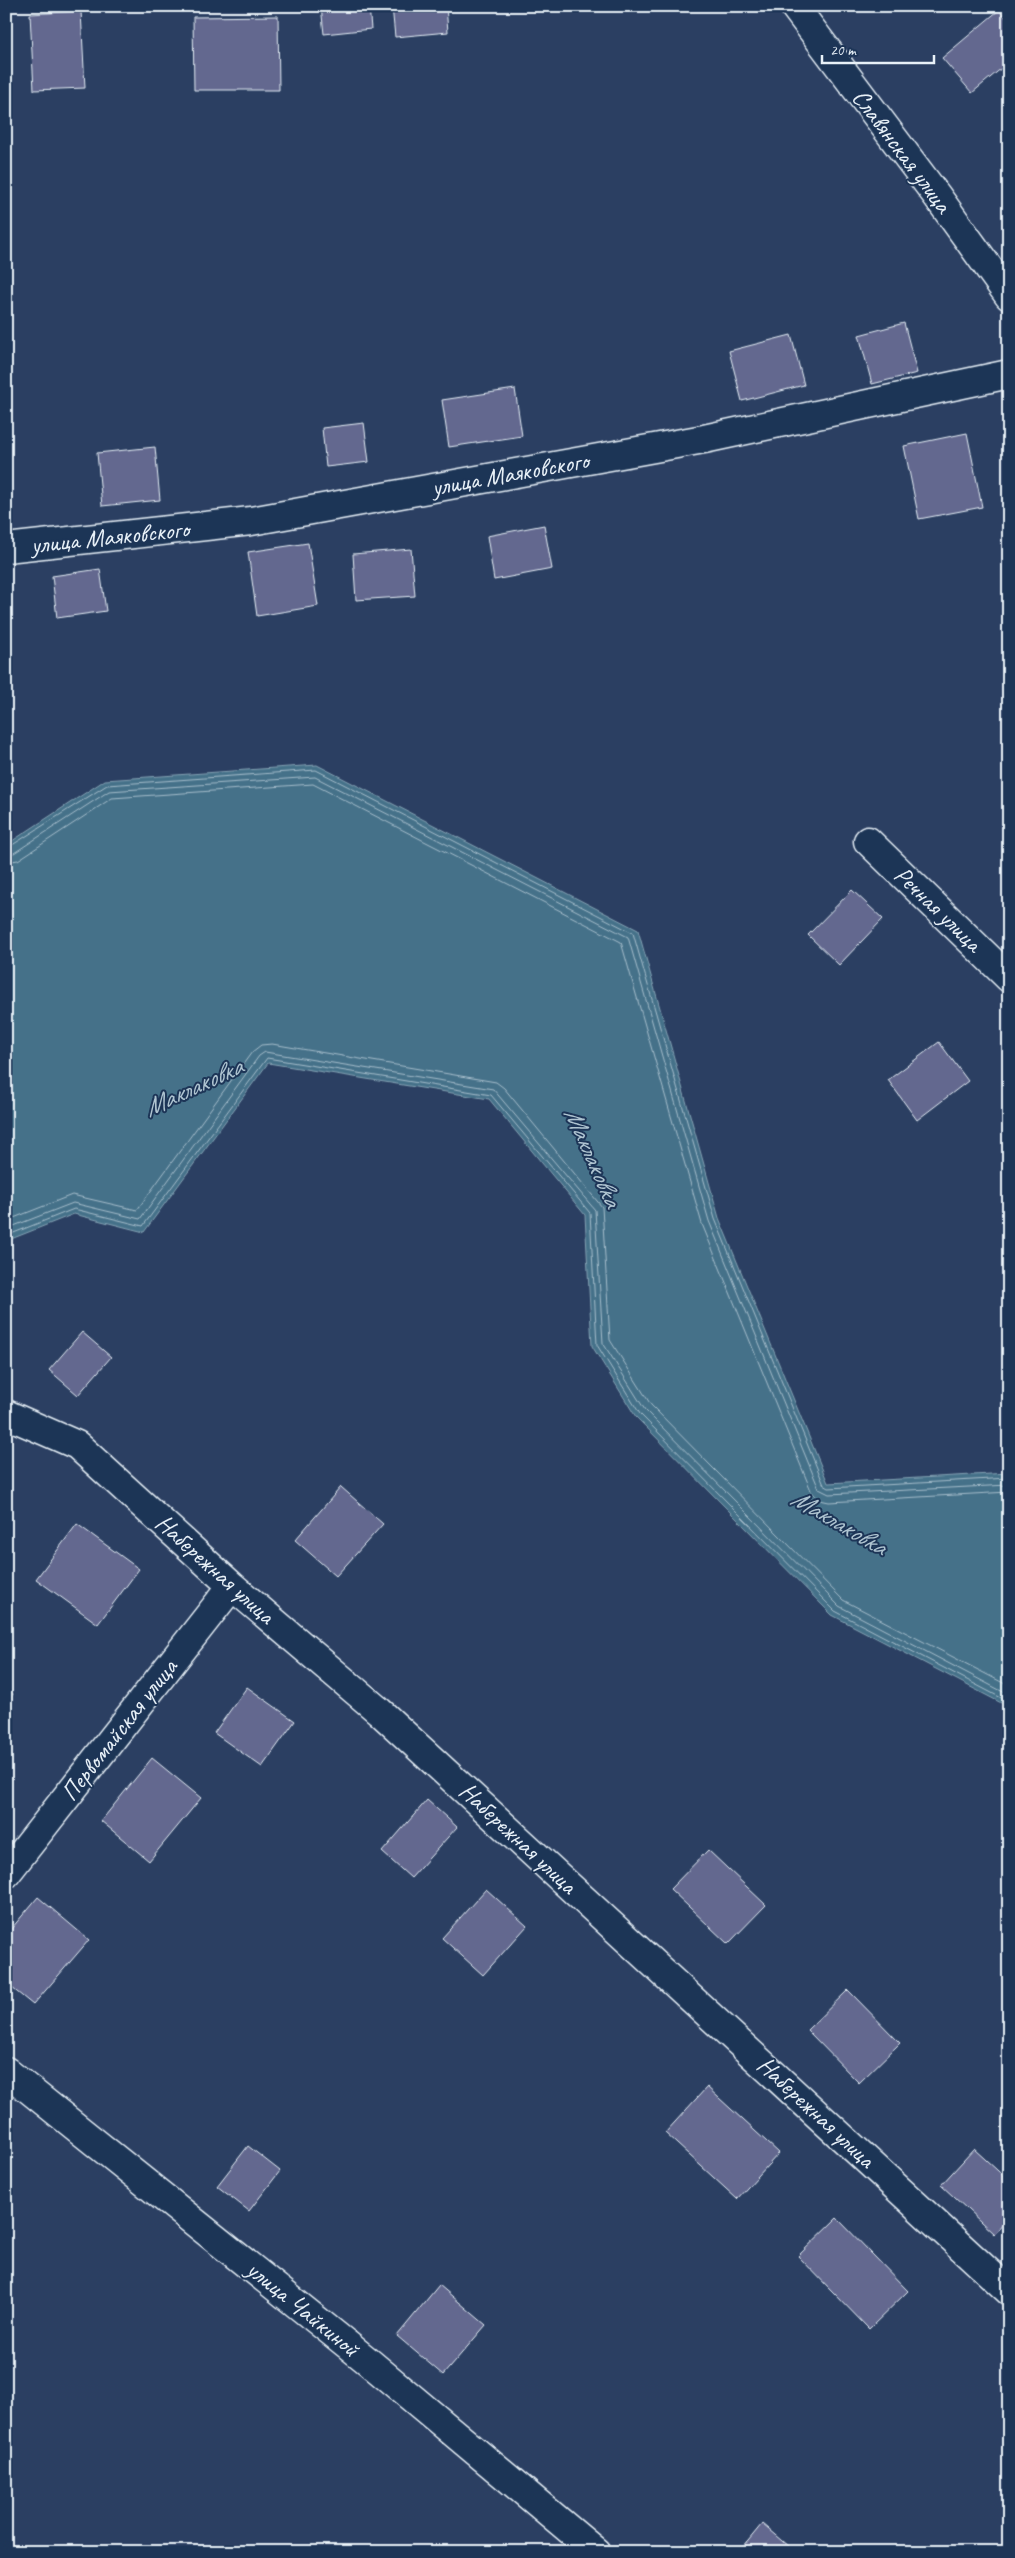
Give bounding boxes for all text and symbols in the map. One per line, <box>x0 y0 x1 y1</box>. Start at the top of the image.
scale bar <box>822 32 935 64</box>
text: 20 m <box>830 41 857 60</box>
street label: Славянская улица <box>845 83 960 221</box>
street label: улица Маяковского <box>427 444 594 504</box>
street label: улица Маяковского <box>27 512 194 561</box>
street label: Речная улица <box>887 859 991 961</box>
water label: Маклаковка <box>138 1049 250 1124</box>
water label: Маклаковка <box>557 1102 631 1214</box>
water label: Маклаковка <box>785 1481 895 1564</box>
street label: Набережная улица <box>149 1507 283 1632</box>
street label: Первомайская улица <box>54 1651 186 1807</box>
street label: Набережная улица <box>452 1775 585 1902</box>
street label: Набережная улица <box>750 2049 883 2176</box>
street label: улица Чайкиной <box>238 2252 367 2365</box>

